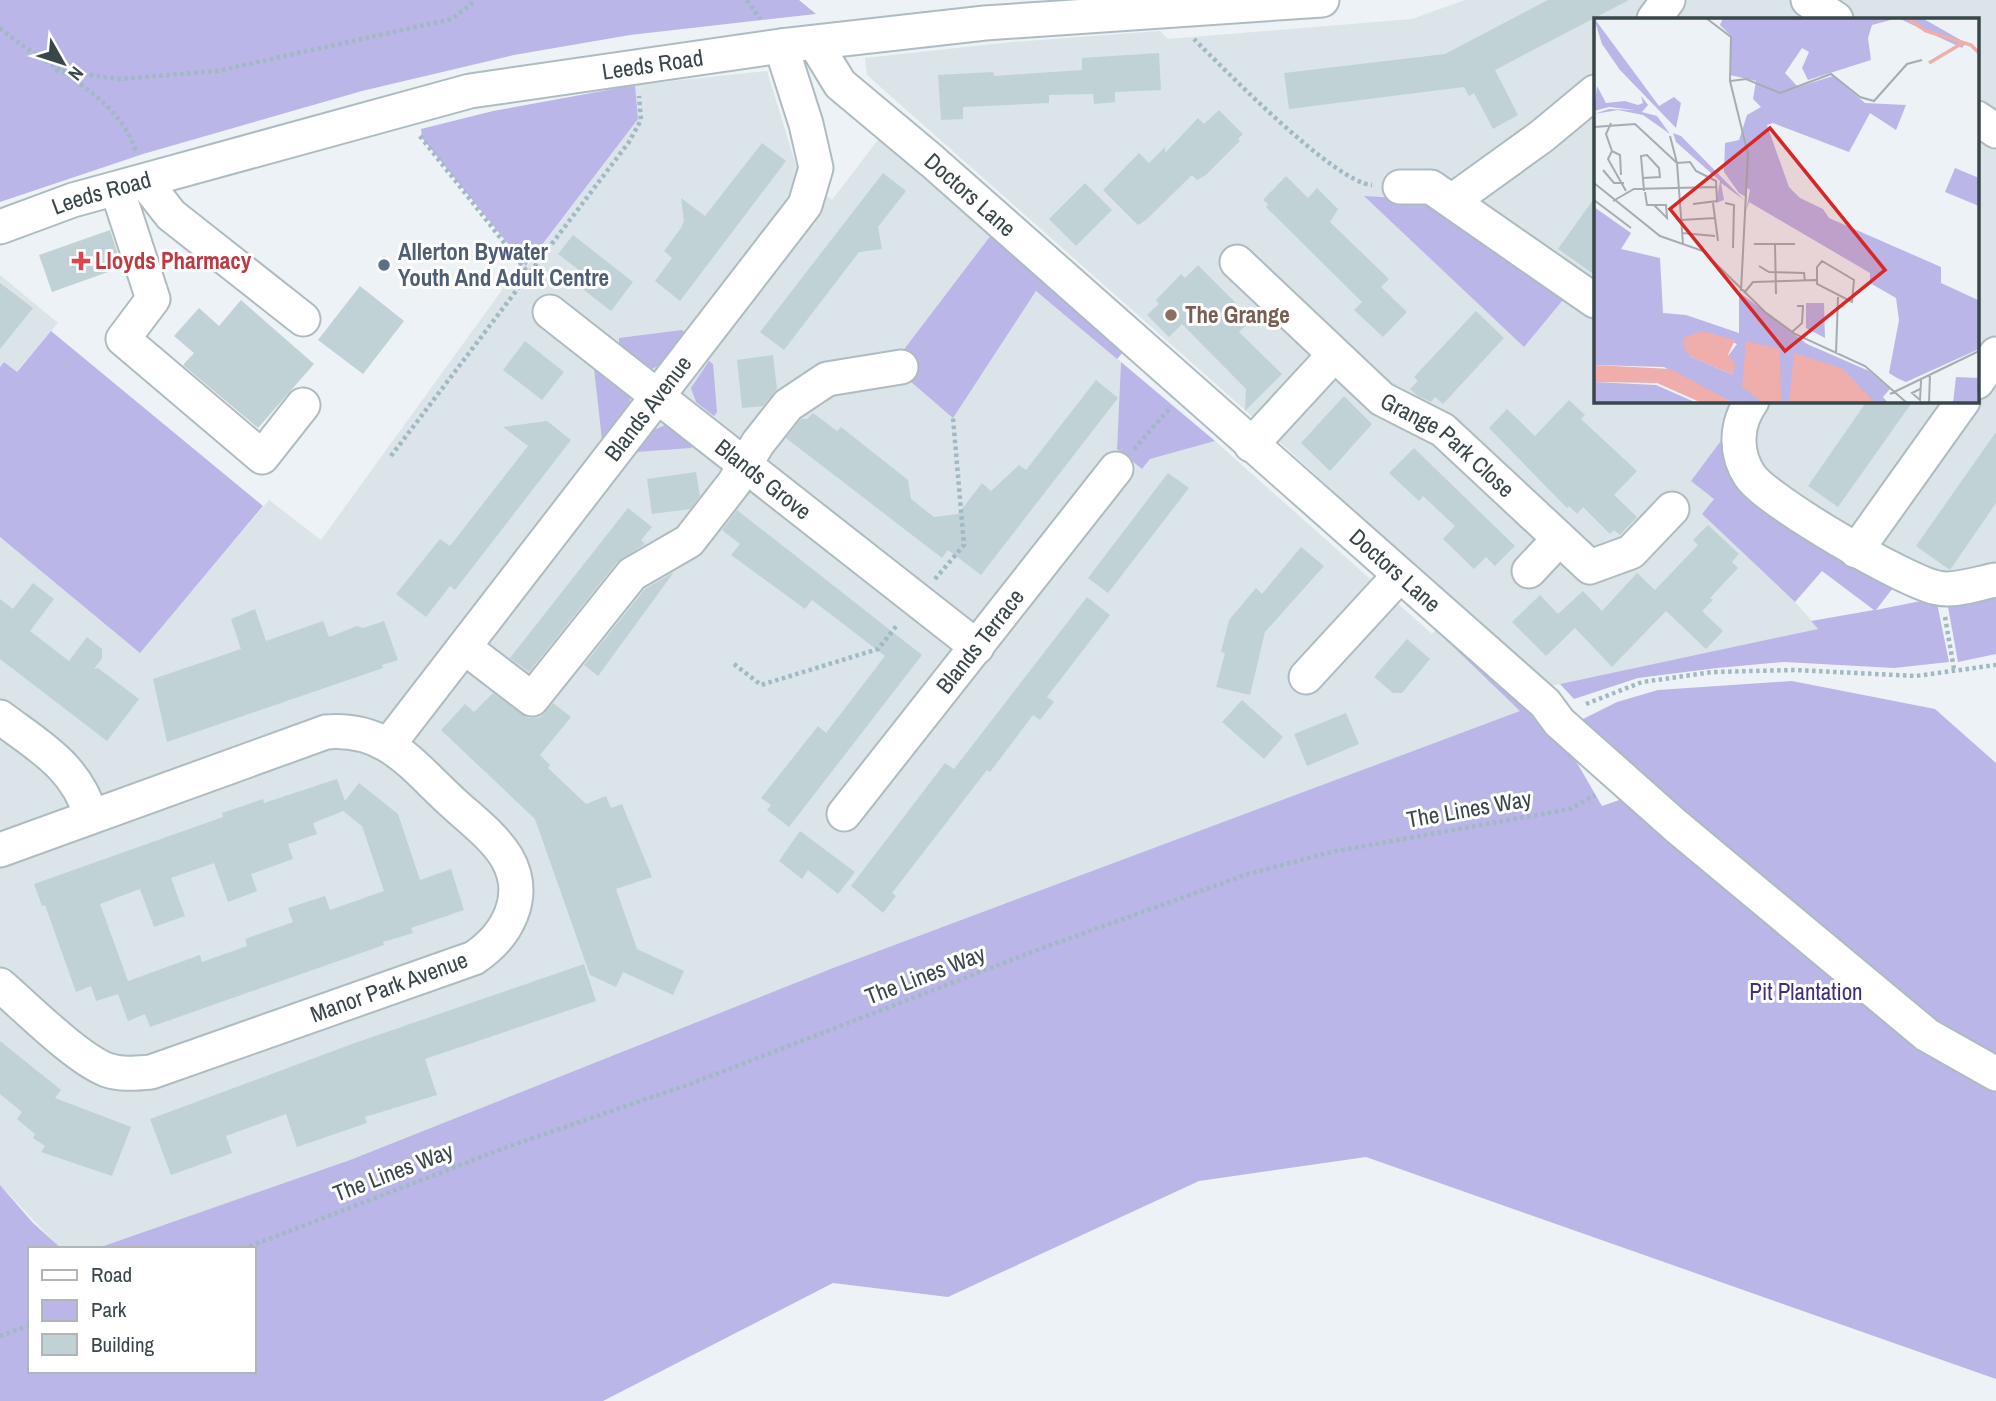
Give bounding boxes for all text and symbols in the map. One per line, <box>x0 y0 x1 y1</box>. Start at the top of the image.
inset map <box>1594 18 1979 402</box>
north arrow <box>28 28 98 98</box>
street label: Leeds Road <box>600 41 705 87</box>
text: N <box>63 61 90 86</box>
street label: Doctors Lane <box>918 146 1023 243</box>
street label: Leeds Road <box>47 163 154 222</box>
place label: Allerton Bywater Youth And Adult Centre <box>398 236 609 293</box>
place label: Lloyds Pharmacy <box>95 245 252 276</box>
marker: Lloyds Pharmacy <box>73 253 89 269</box>
marker: Allerton Bywater Youth And Adult Centre <box>376 257 392 273</box>
place label: The Grange <box>1185 299 1290 330</box>
marker: The Grange <box>1163 307 1179 323</box>
street label: Blands Avenue <box>597 349 698 467</box>
street label: Grange Park Close <box>1375 385 1521 504</box>
street label: Blands Grove <box>709 431 818 526</box>
street label: Doctors Lane <box>1343 521 1448 619</box>
street label: Blands Terrace <box>929 582 1031 700</box>
street label: The Lines Way <box>1404 782 1534 835</box>
street label: The Lines Way <box>860 937 990 1012</box>
street label: Manor Park Avenue <box>306 944 472 1029</box>
park label: Pit Plantation <box>1749 976 1863 1007</box>
street label: The Lines Way <box>328 1134 458 1209</box>
legend <box>28 1247 256 1373</box>
text: Road <box>91 1260 132 1289</box>
text: Park <box>91 1295 127 1324</box>
text: Building <box>91 1330 155 1359</box>

